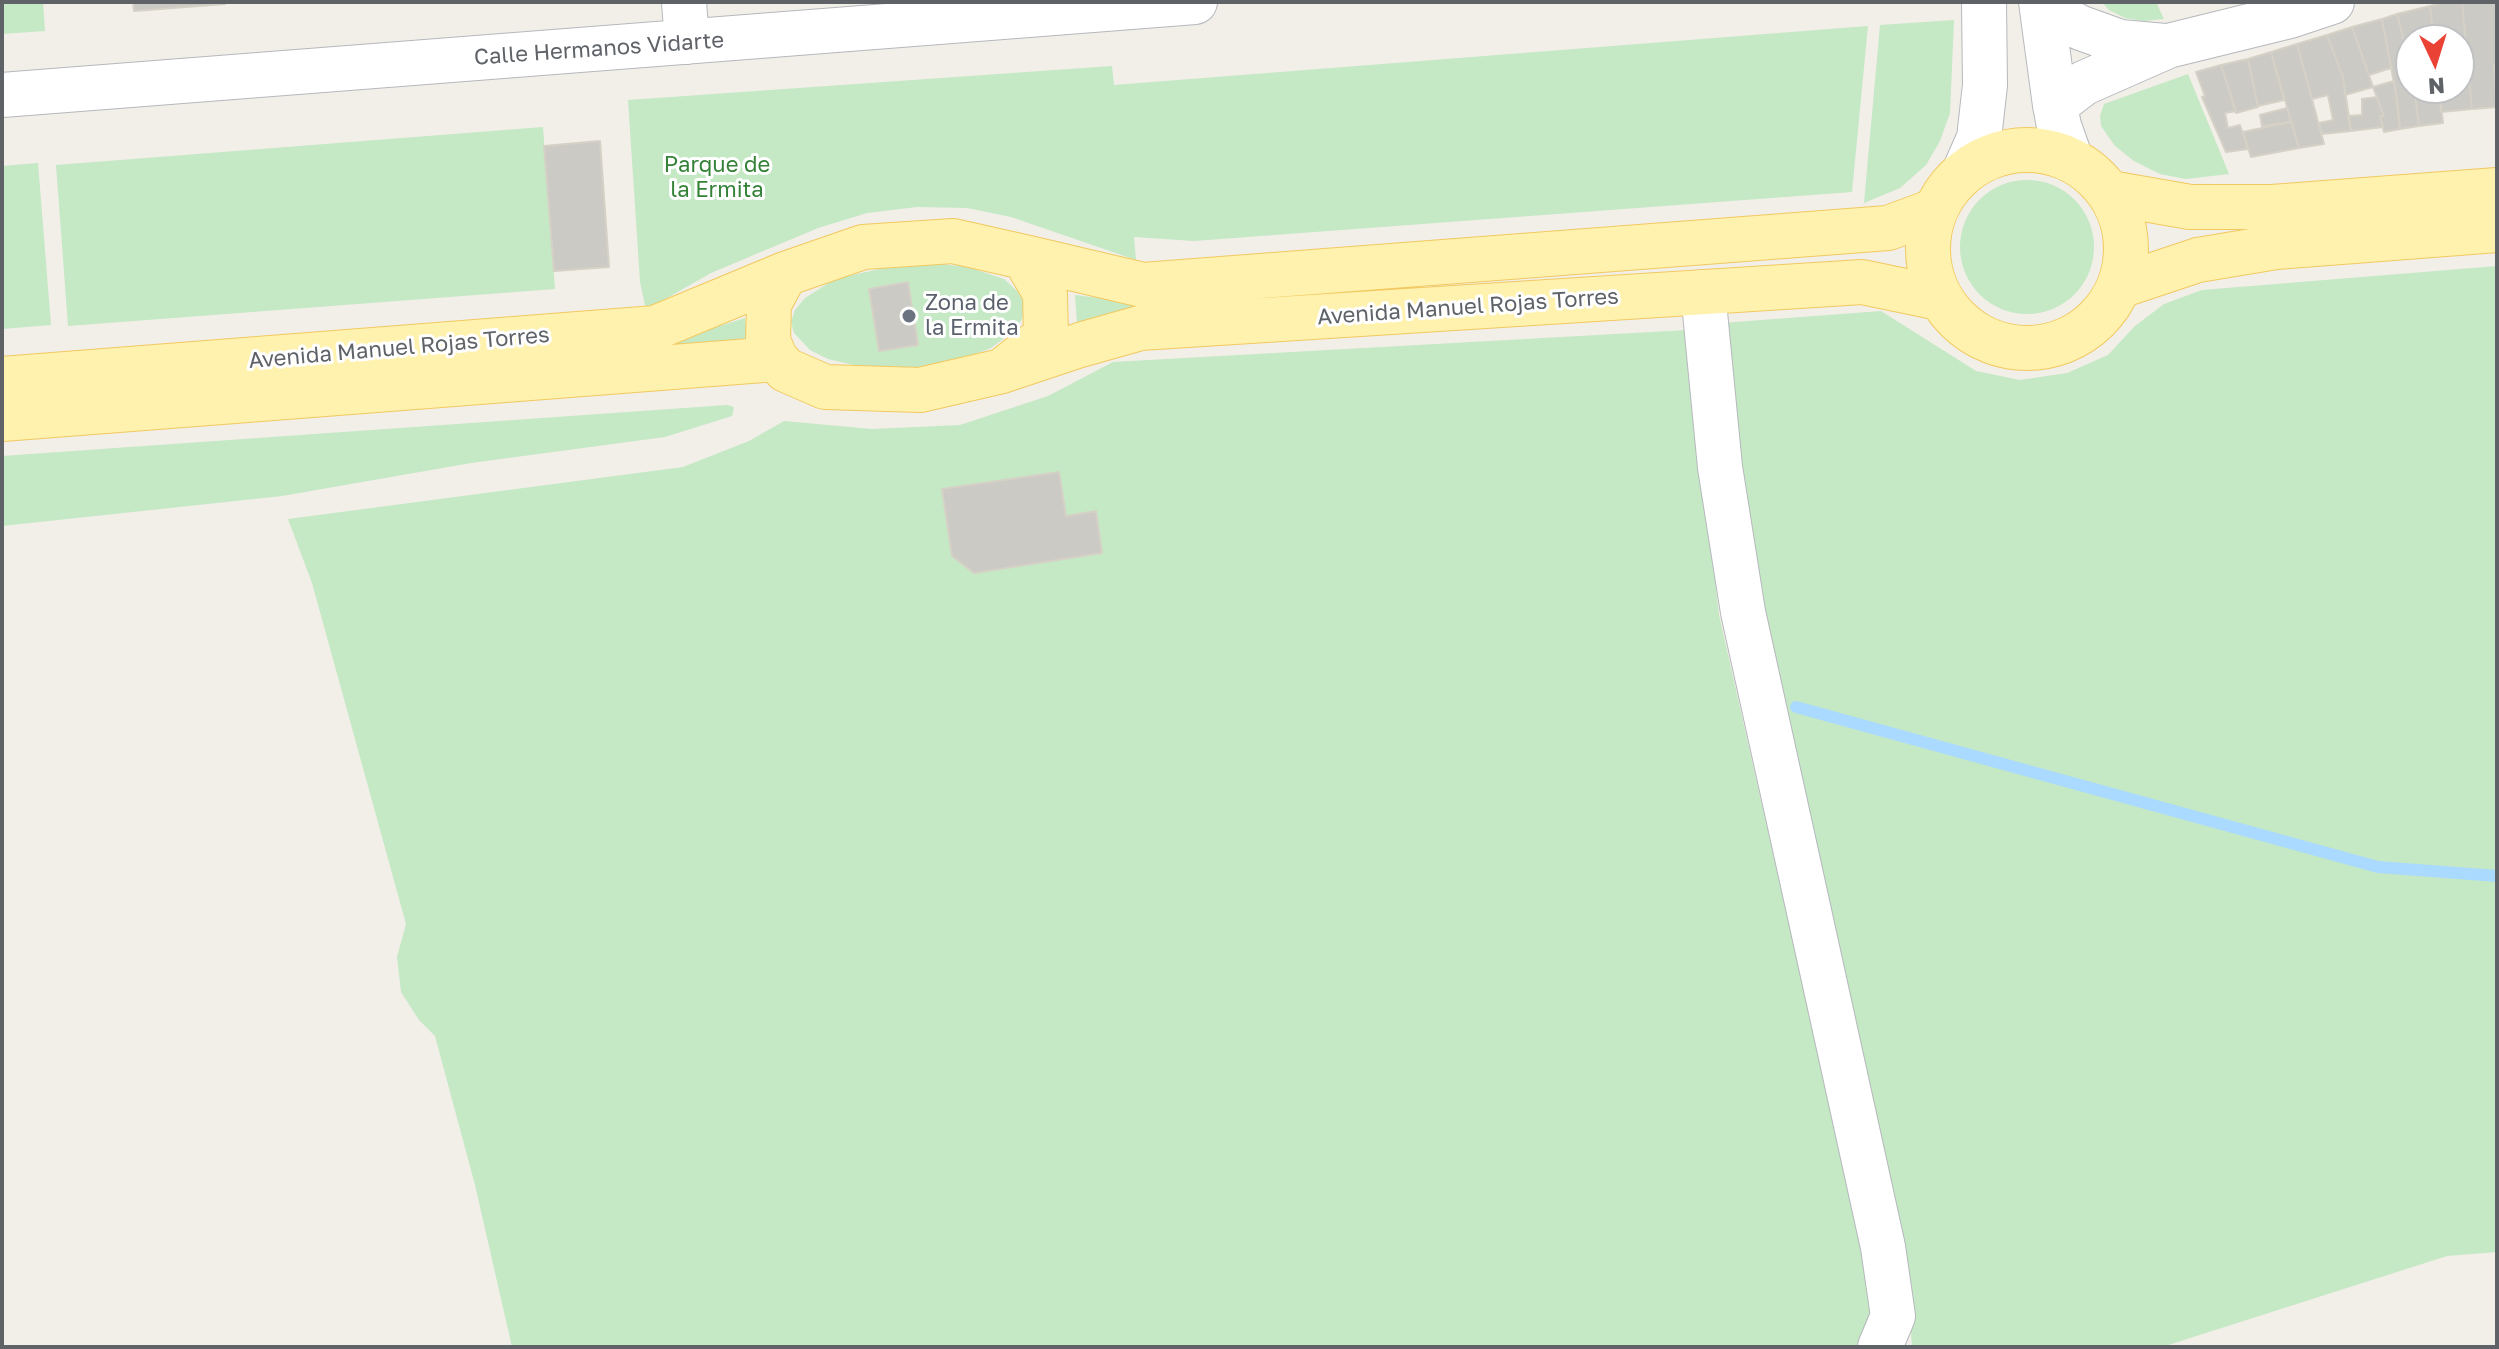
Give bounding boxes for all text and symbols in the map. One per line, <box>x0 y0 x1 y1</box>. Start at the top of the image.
north arrow <box>2395 24 2475 104</box>
street label: Calle Hermanos Vidarte <box>473 27 725 71</box>
text: N <box>2427 72 2446 100</box>
park label: Parque de la Ermita <box>664 152 770 204</box>
street label: Avenida Manuel Rojas Torres <box>1316 283 1620 331</box>
place label: Zona de la Ermita <box>925 290 1019 342</box>
marker: Zona de la Ermita <box>900 307 918 325</box>
street label: Avenida Manuel Rojas Torres <box>247 322 551 374</box>

